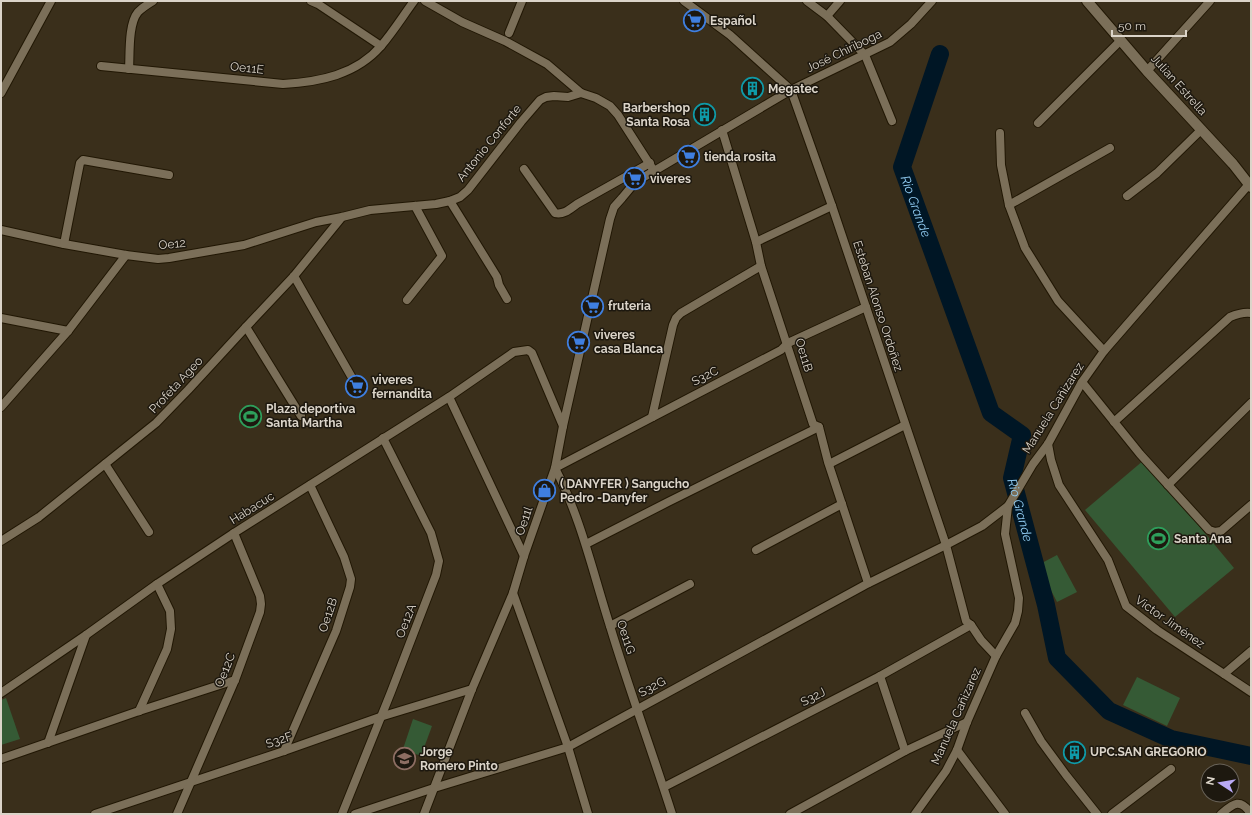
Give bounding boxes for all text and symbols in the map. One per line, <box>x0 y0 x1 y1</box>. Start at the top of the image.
supermarket icon: Español <box>681 8 707 34</box>
scale bar <box>1112 12 1186 38</box>
place label: Español <box>710 14 756 28</box>
text: 50 m <box>1118 19 1146 33</box>
street label: José Chiriboga <box>804 27 884 75</box>
street label: Julian Estrella <box>1148 52 1210 118</box>
street label: Oe11E <box>230 59 264 77</box>
building icon: Megatec <box>740 76 766 102</box>
place label: Megatec <box>768 82 819 96</box>
place label: Barbershop Santa Rosa <box>623 101 690 129</box>
street label: Antonio Conforte <box>454 102 524 184</box>
building icon: Barbershop Santa Rosa <box>692 102 718 128</box>
supermarket icon: tienda rosita <box>675 144 701 170</box>
place label: tienda rosita <box>704 150 776 164</box>
supermarket icon: viveres <box>622 166 648 192</box>
place label: viveres <box>650 172 691 186</box>
water label: Rio Grande <box>898 173 934 239</box>
street label: Oe12 <box>158 236 186 252</box>
street label: Esteban Alonso Ordoñez <box>850 239 906 373</box>
supermarket icon: fruteria <box>580 293 606 319</box>
place label: fruteria <box>608 299 651 313</box>
place label: viveres casa Blanca <box>594 328 663 356</box>
supermarket icon: viveres casa Blanca <box>566 329 592 355</box>
street label: Oe11B <box>792 337 816 373</box>
street label: Profeta Ageo <box>146 354 206 416</box>
street label: Manuela Cañizarez <box>1019 360 1087 456</box>
street label: S32C <box>689 363 721 389</box>
place label: viveres fernandita <box>372 373 432 401</box>
supermarket icon: viveres fernandita <box>344 374 370 400</box>
place label: Plaza deportiva Santa Martha <box>266 402 355 430</box>
sports icon: Plaza deportiva Santa Martha <box>238 403 264 429</box>
place label: ( DANYFER ) Sangucho Pedro -Danyfer <box>560 477 689 505</box>
water label: Rio Grande <box>1005 477 1036 543</box>
shop icon: ( DANYFER ) Sangucho Pedro -Danyfer <box>532 478 558 504</box>
street label: Habacuc <box>227 489 277 527</box>
street label: Oe11l <box>513 504 536 537</box>
sports icon: Santa Ana <box>1146 526 1172 552</box>
place label: Santa Ana <box>1174 532 1232 546</box>
street label: Victor Jiménez <box>1133 593 1207 651</box>
street label: Oe12B <box>316 596 340 634</box>
street label: Oe12A <box>393 602 419 640</box>
street label: Oe11G <box>614 618 638 656</box>
street label: Oe12C <box>212 651 238 689</box>
street label: Manuela Cañizarez <box>928 665 984 767</box>
street label: S32G <box>636 674 668 700</box>
street label: S32J <box>798 685 828 709</box>
street label: S32F <box>264 729 294 751</box>
building icon: UPC.SAN GREGORIO <box>1062 739 1088 765</box>
place label: Jorge Romero Pinto <box>420 745 498 773</box>
place label: UPC.SAN GREGORIO <box>1090 745 1207 759</box>
school or university icon: Jorge Romero Pinto <box>391 746 417 772</box>
north arrow <box>1200 763 1240 803</box>
text: N <box>1203 776 1218 786</box>

